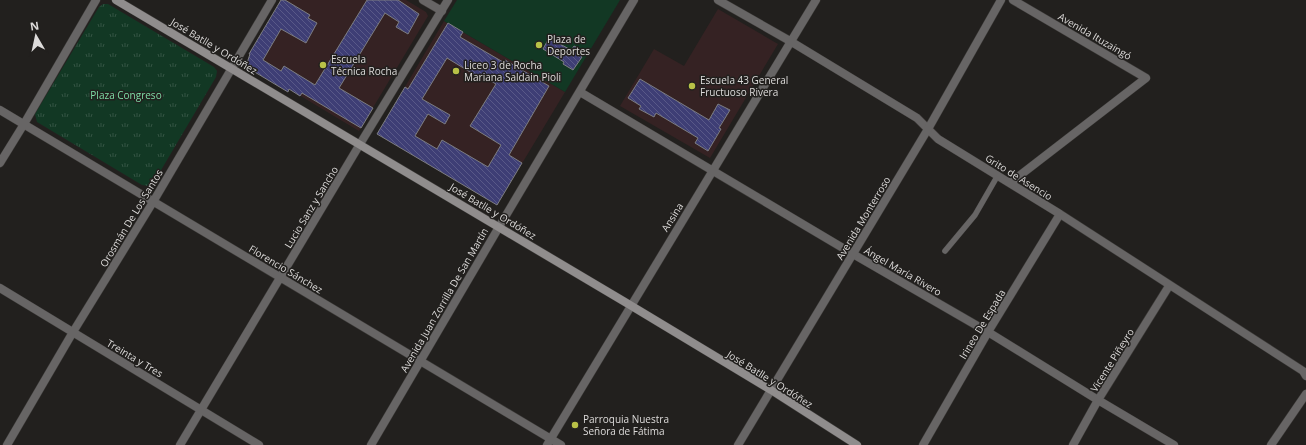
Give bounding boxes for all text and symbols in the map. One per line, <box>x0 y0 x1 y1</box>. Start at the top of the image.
street label: Avenida Ituzaingó <box>1056 9 1134 63</box>
street label: José Batlle y Ordóñez <box>167 14 260 78</box>
north arrow <box>16 16 56 56</box>
text: N <box>29 18 40 34</box>
place label: Plaza de Deportes <box>547 32 590 58</box>
marker: Plaza de Deportes <box>534 40 544 50</box>
place label: Escuela Técnica Rocha <box>331 52 397 78</box>
place label: Liceo 3 de Rocha Mariana Saldain Pioli <box>464 58 561 84</box>
marker: Escuela Técnica Rocha <box>318 60 328 70</box>
marker: Liceo 3 de Rocha Mariana Saldain Pioli <box>451 66 461 76</box>
place label: Escuela 43 General Fructuoso Rivera <box>700 73 788 99</box>
marker: Escuela 43 General Fructuoso Rivera <box>687 81 697 91</box>
park label: Plaza Congreso <box>90 88 162 102</box>
street label: Grito de Asencio <box>983 151 1055 203</box>
street label: Lucio Sanz y Sancho <box>281 163 341 251</box>
street label: Orosmán De Los Santos <box>96 166 166 270</box>
street label: Avenida Monterroso <box>832 174 894 262</box>
street label: José Batlle y Ordóñez <box>446 179 539 243</box>
street label: Ansina <box>658 200 686 234</box>
street label: Avenida Juan Zorrilla De San Martín <box>397 225 491 375</box>
street label: Florencio Sánchez <box>246 241 326 297</box>
street label: Ángel María Rivero <box>862 243 944 299</box>
street label: Irineo De Espada <box>956 287 1008 361</box>
street label: Vicente Piñeyro <box>1087 326 1137 394</box>
street label: Treinta y Tres <box>104 336 166 380</box>
street label: José Batlle y Ordóñez <box>724 346 816 411</box>
place label: Parroquia Nuestra Señora de Fátima <box>583 412 669 438</box>
marker: Parroquia Nuestra Señora de Fátima <box>570 420 580 430</box>

